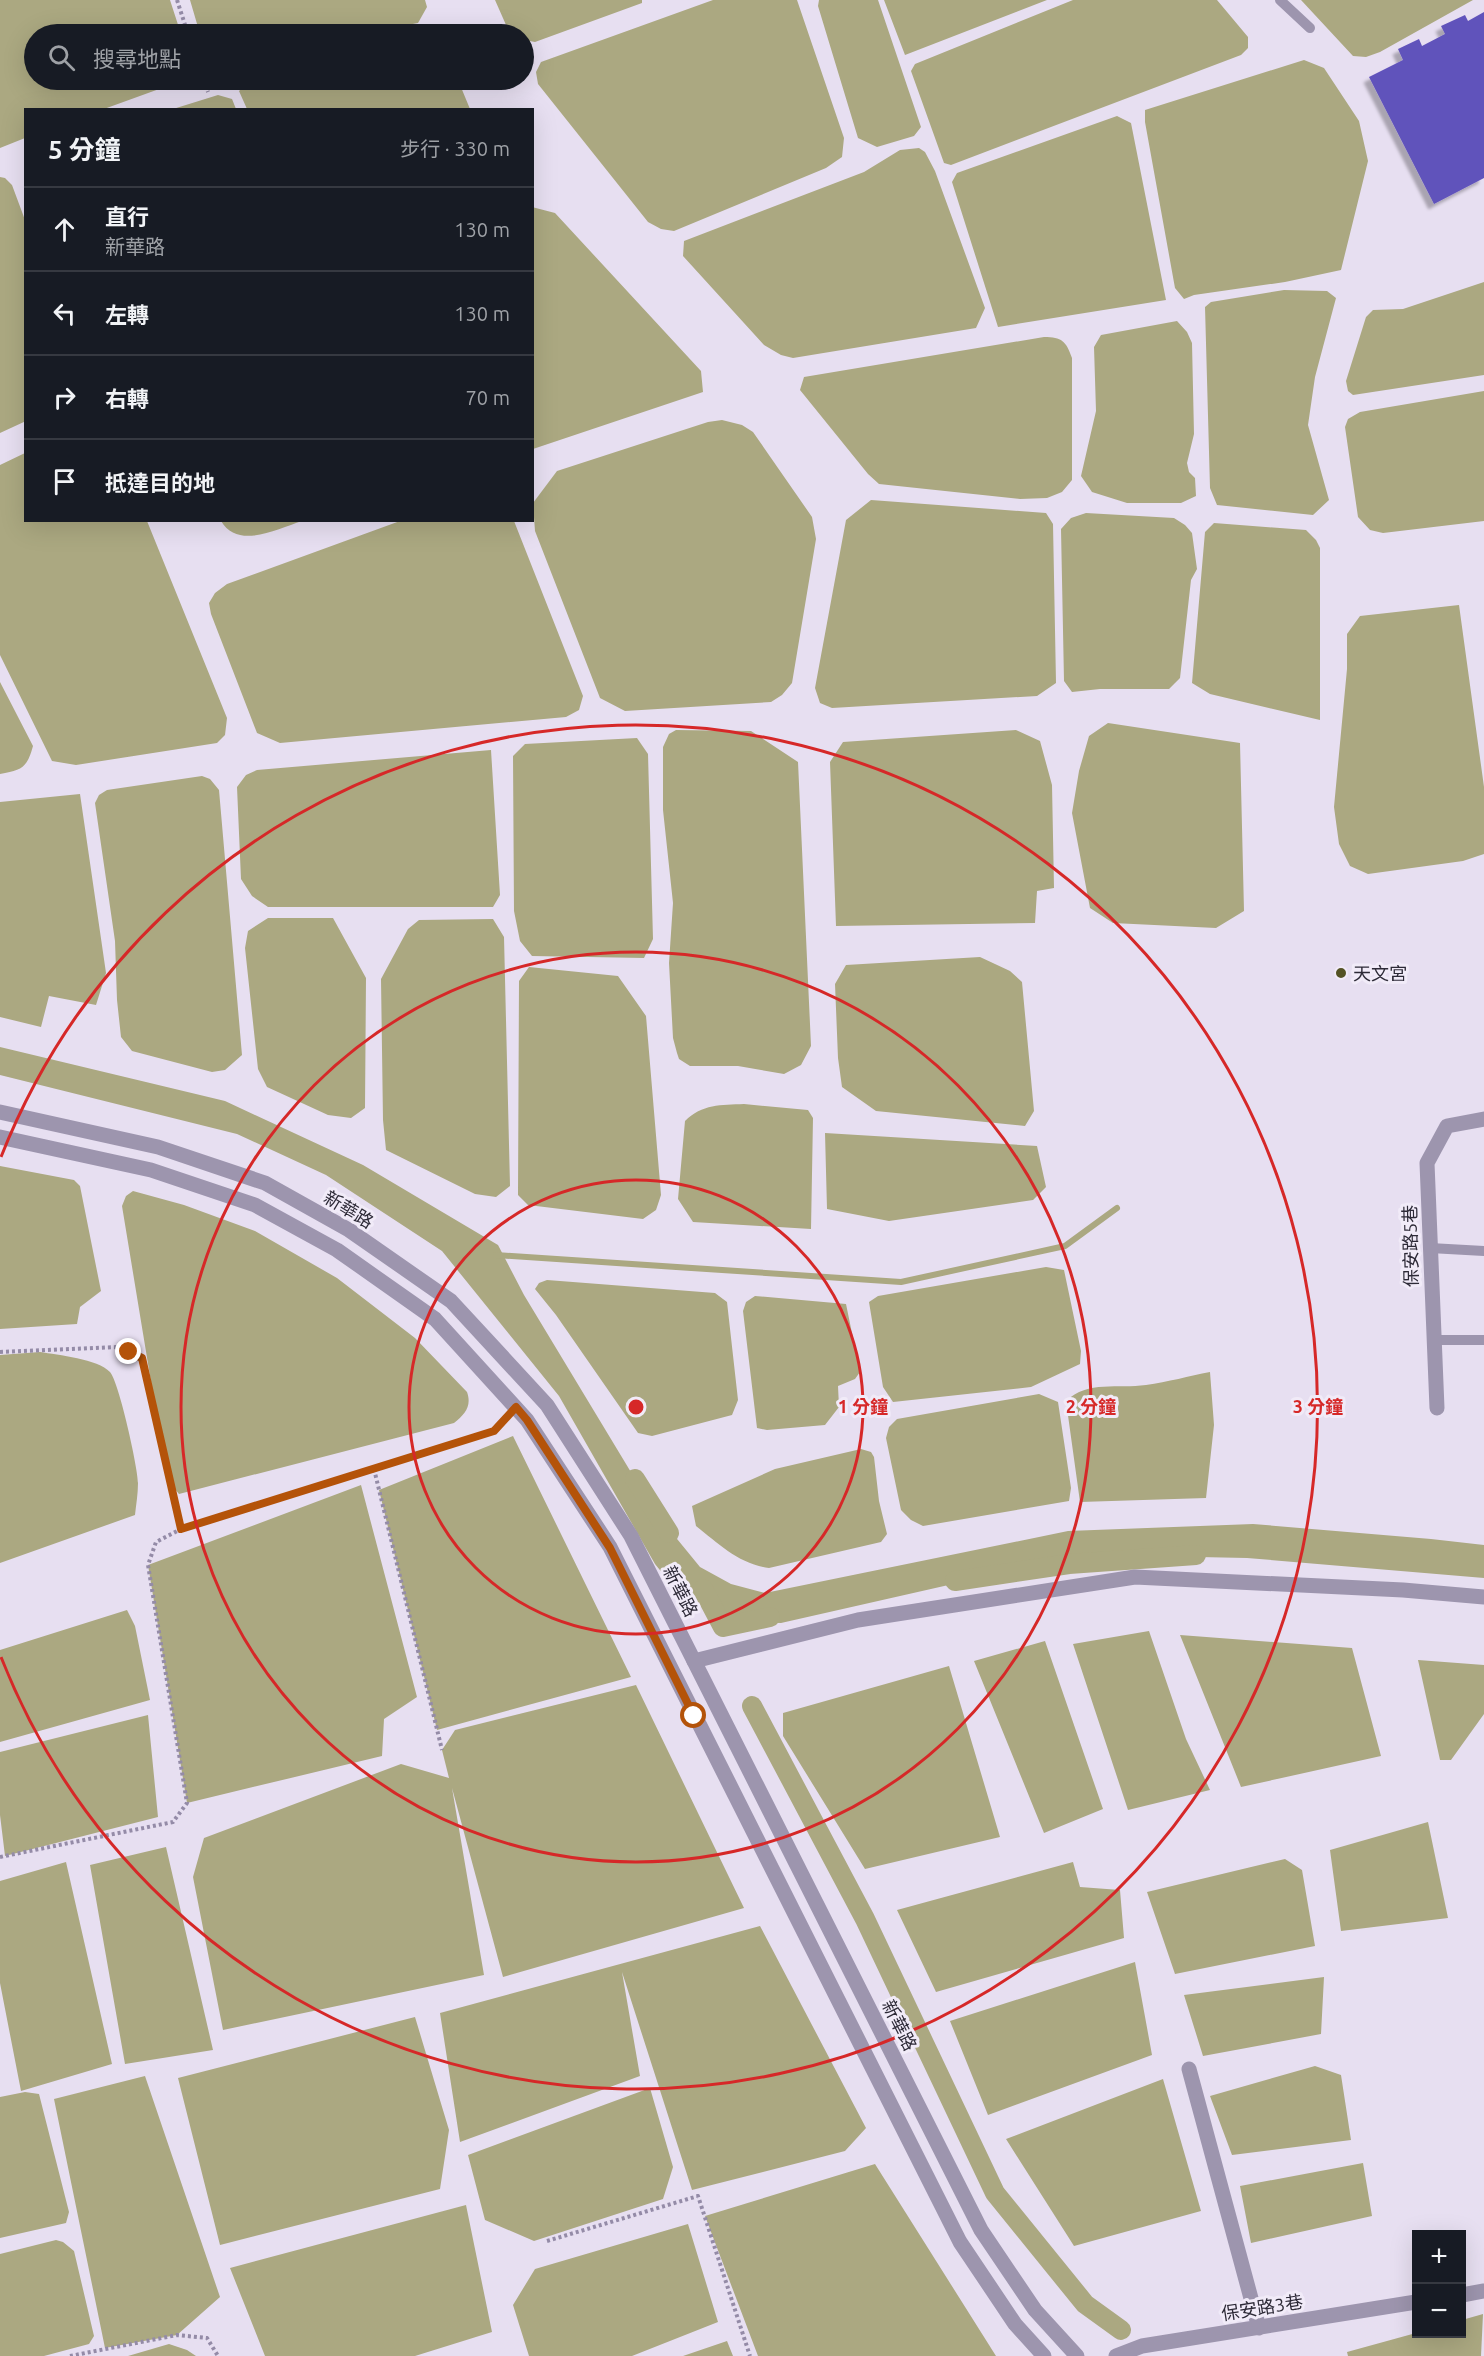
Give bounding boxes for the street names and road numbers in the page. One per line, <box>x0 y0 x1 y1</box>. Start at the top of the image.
street label: 新華路 <box>321 1187 377 1231</box>
street label: 保安路5巷 <box>1399 1205 1421 1287</box>
street label: 新華路 <box>660 1562 702 1620</box>
street label: 新華路 <box>879 1996 921 2054</box>
street label: 保安路3巷 <box>1220 2291 1304 2323</box>

